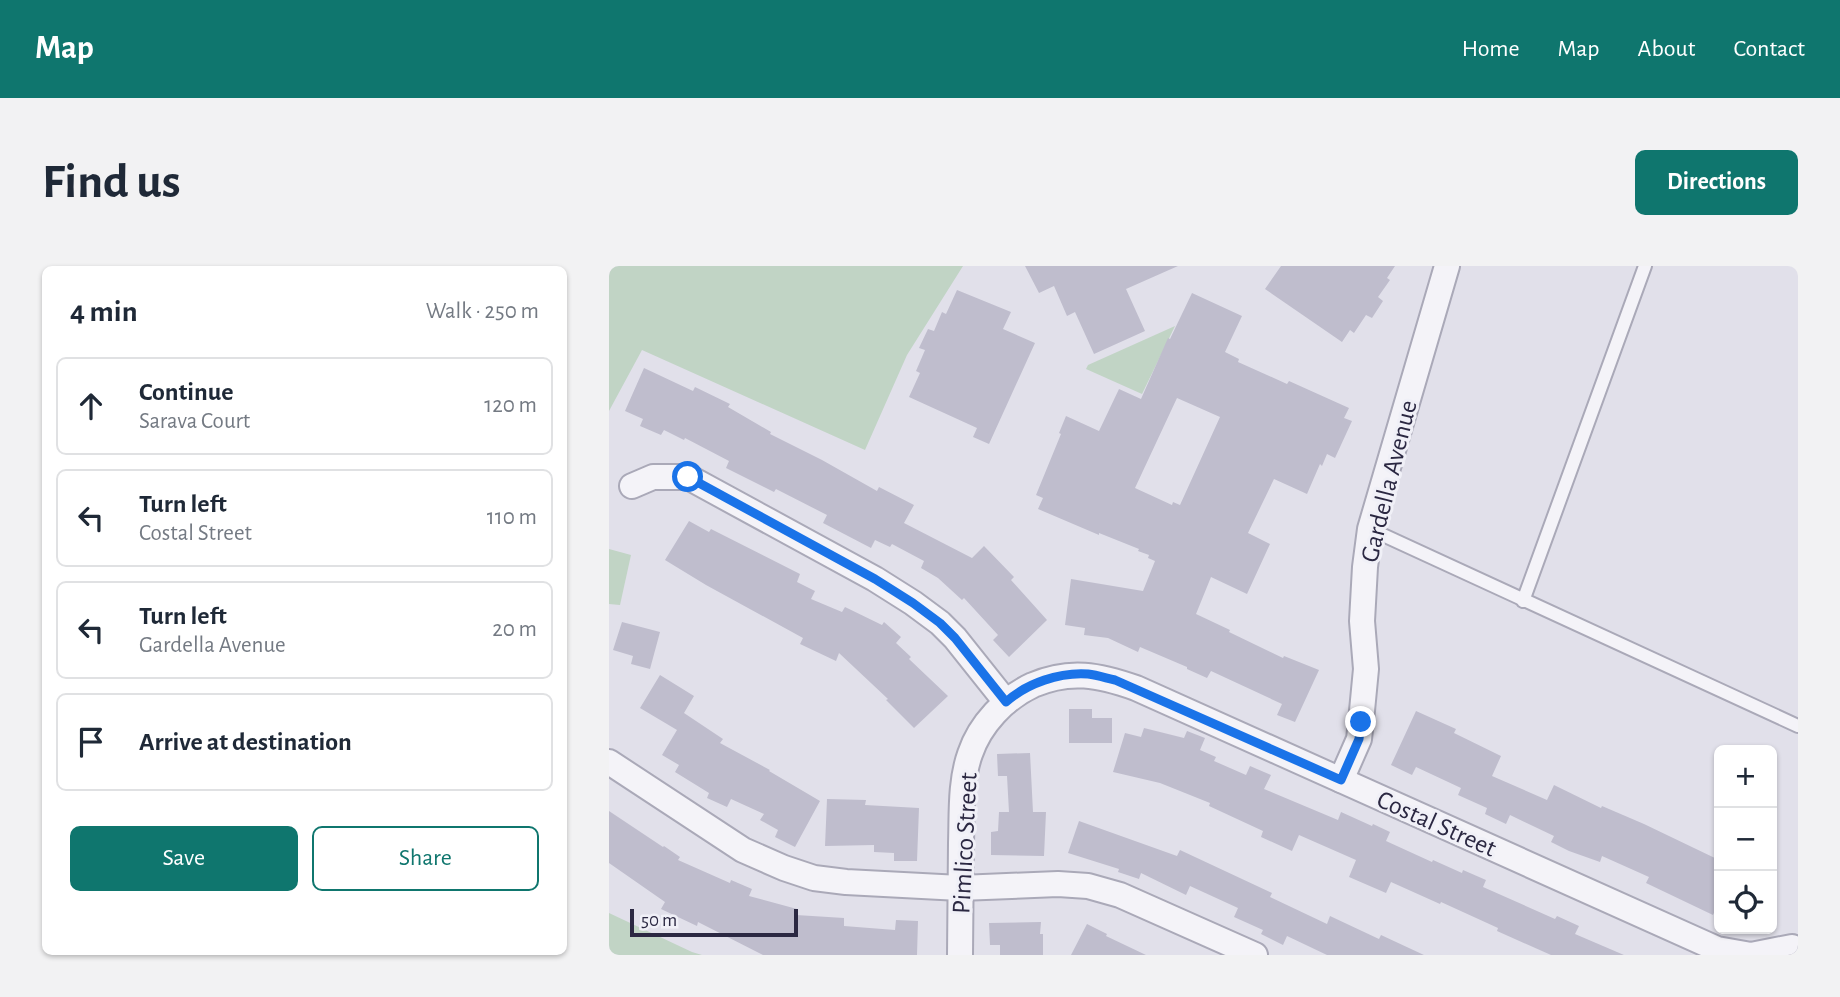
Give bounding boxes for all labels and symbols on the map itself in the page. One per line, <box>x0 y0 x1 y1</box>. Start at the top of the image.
street label: Gardella Avenue <box>1356 398 1422 565</box>
route start <box>672 461 703 492</box>
route end <box>1345 706 1376 737</box>
street label: Pimlico Street <box>948 772 982 914</box>
street label: Costal Street <box>1373 786 1500 862</box>
scale bar <box>630 906 798 938</box>

